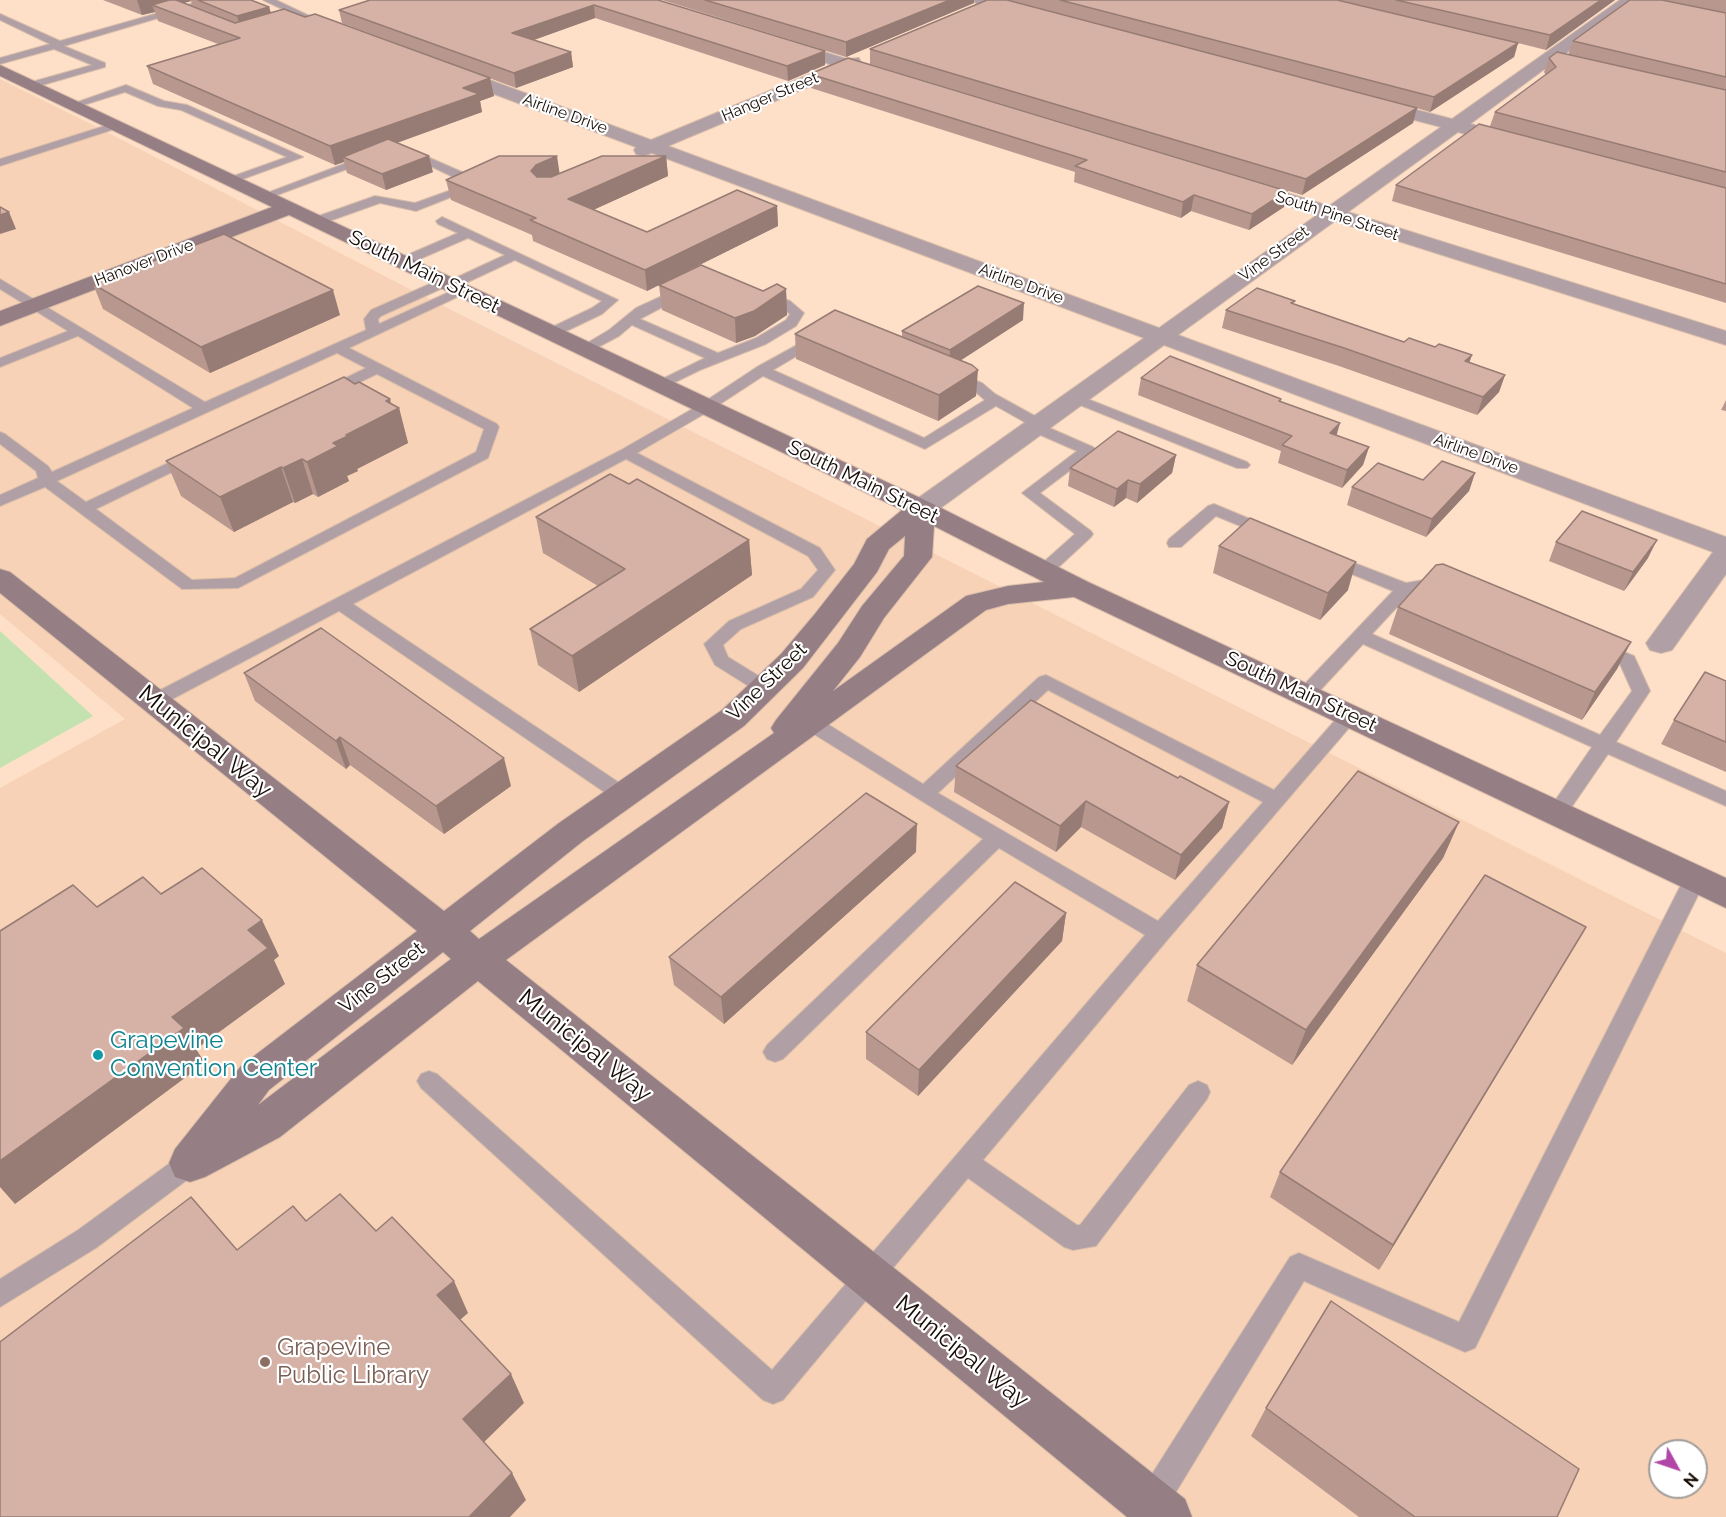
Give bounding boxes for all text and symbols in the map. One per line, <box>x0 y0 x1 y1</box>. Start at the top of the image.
street label: Hanger Street <box>719 68 821 126</box>
street label: Airline Drive <box>520 90 610 138</box>
street label: South Pine Street <box>1273 187 1401 245</box>
street label: Vine Street <box>1235 222 1313 286</box>
street label: South Main Street <box>345 225 503 319</box>
street label: Hanover Drive <box>92 235 196 291</box>
street label: Airline Drive <box>976 260 1066 308</box>
street label: Airline Drive <box>1431 430 1521 478</box>
street label: South Main Street <box>784 435 942 529</box>
street label: Vine Street <box>722 638 812 726</box>
street label: South Main Street <box>1221 646 1381 738</box>
street label: Municipal Way <box>133 680 277 804</box>
street label: Vine Street <box>334 937 430 1019</box>
street label: Municipal Way <box>513 984 657 1108</box>
place label: Grapevine Convention Center <box>110 1027 317 1083</box>
marker: Grapevine Convention Center <box>91 1048 105 1062</box>
street label: Municipal Way <box>890 1290 1034 1414</box>
place label: Grapevine Public Library <box>277 1334 429 1390</box>
marker: Grapevine Public Library <box>258 1355 272 1369</box>
north arrow <box>1648 1439 1708 1499</box>
text: N <box>1679 1469 1702 1490</box>

